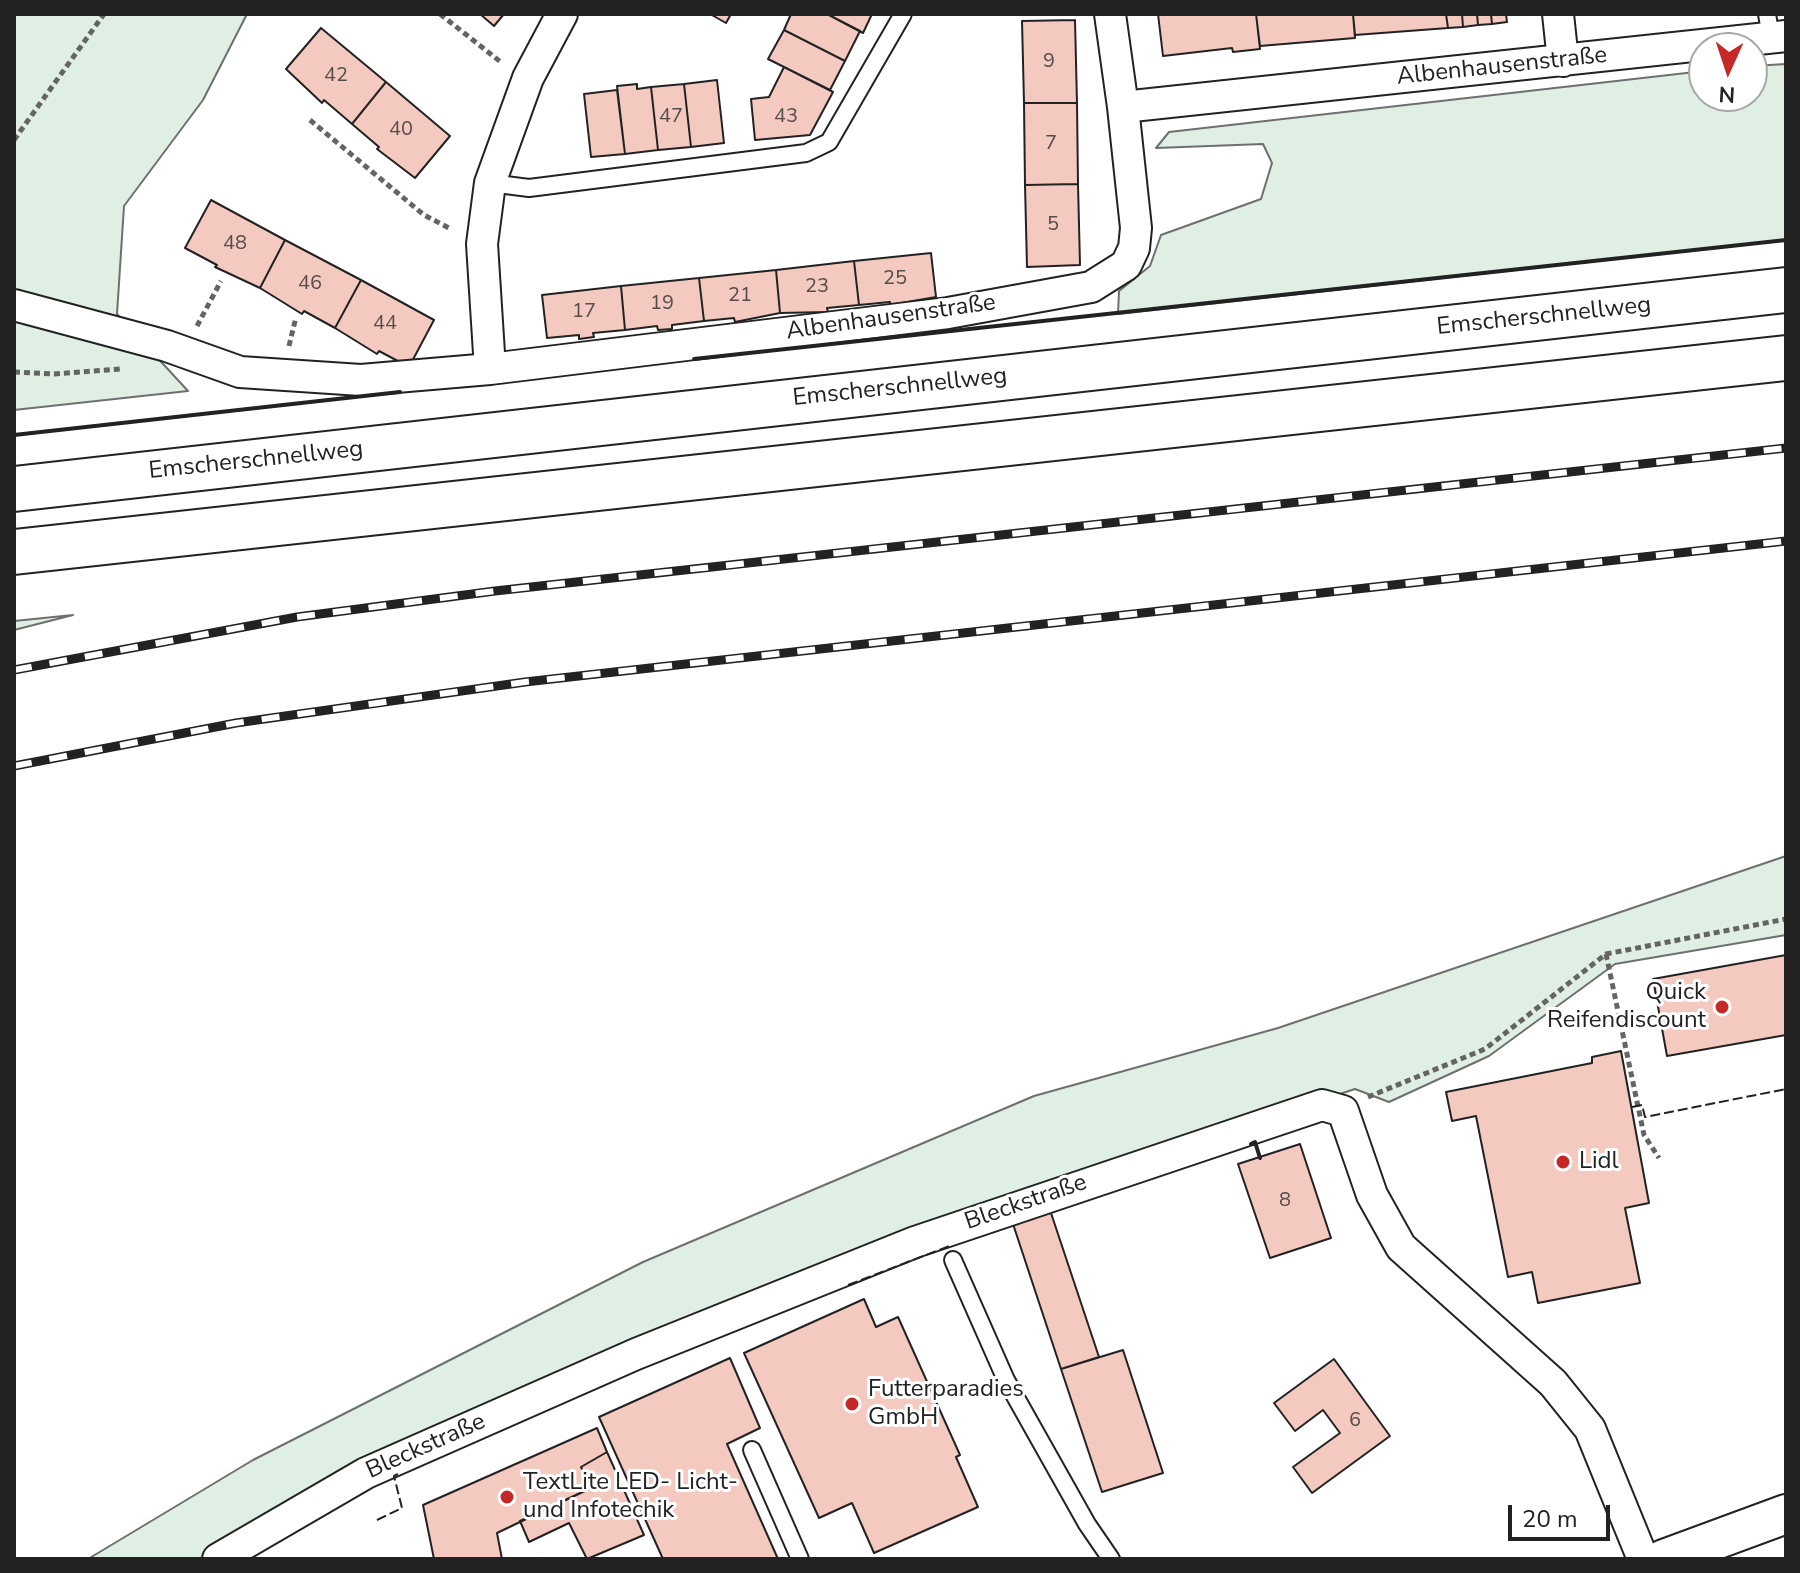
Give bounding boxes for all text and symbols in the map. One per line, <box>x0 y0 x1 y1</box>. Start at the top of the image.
north arrow <box>1688 32 1768 112</box>
street label: Albenhausenstraße <box>1395 42 1609 92</box>
house number: 9 <box>1043 50 1055 74</box>
house number: 42 <box>324 64 348 88</box>
text: N <box>1718 79 1736 109</box>
house number: 47 <box>659 105 683 129</box>
house number: 43 <box>774 105 798 129</box>
house number: 40 <box>389 118 413 142</box>
house number: 7 <box>1045 132 1057 156</box>
house number: 5 <box>1047 213 1059 237</box>
house number: 48 <box>223 232 247 256</box>
house number: 25 <box>883 267 907 291</box>
house number: 46 <box>298 272 322 296</box>
house number: 23 <box>805 275 829 299</box>
house number: 21 <box>728 284 752 308</box>
street label: Albenhausenstraße <box>784 289 998 347</box>
street label: Emscherschnellweg <box>1435 291 1653 343</box>
house number: 19 <box>650 292 674 316</box>
house number: 17 <box>572 300 596 324</box>
house number: 44 <box>373 312 397 336</box>
street label: Emscherschnellweg <box>791 362 1009 414</box>
street label: Emscherschnellweg <box>147 435 365 487</box>
place label: Quick Reifendiscount <box>1547 979 1706 1035</box>
marker: Quick Reifendiscount <box>1713 998 1731 1016</box>
place label: Lidl <box>1579 1148 1619 1176</box>
marker: Lidl <box>1554 1153 1572 1171</box>
street label: Bleckstraße <box>961 1169 1091 1237</box>
house number: 8 <box>1279 1189 1291 1213</box>
place label: Futterparadies GmbH <box>868 1376 1024 1432</box>
marker: Futterparadies GmbH <box>843 1395 861 1413</box>
street label: Bleckstraße <box>362 1408 490 1486</box>
house number: 6 <box>1349 1409 1361 1433</box>
place label: TextLite LED- Licht- und Infotechik <box>523 1469 738 1525</box>
marker: TextLite LED- Licht- und Infotechik <box>498 1488 516 1506</box>
scale bar <box>1512 1489 1614 1539</box>
text: 20 m <box>1522 1503 1578 1535</box>

